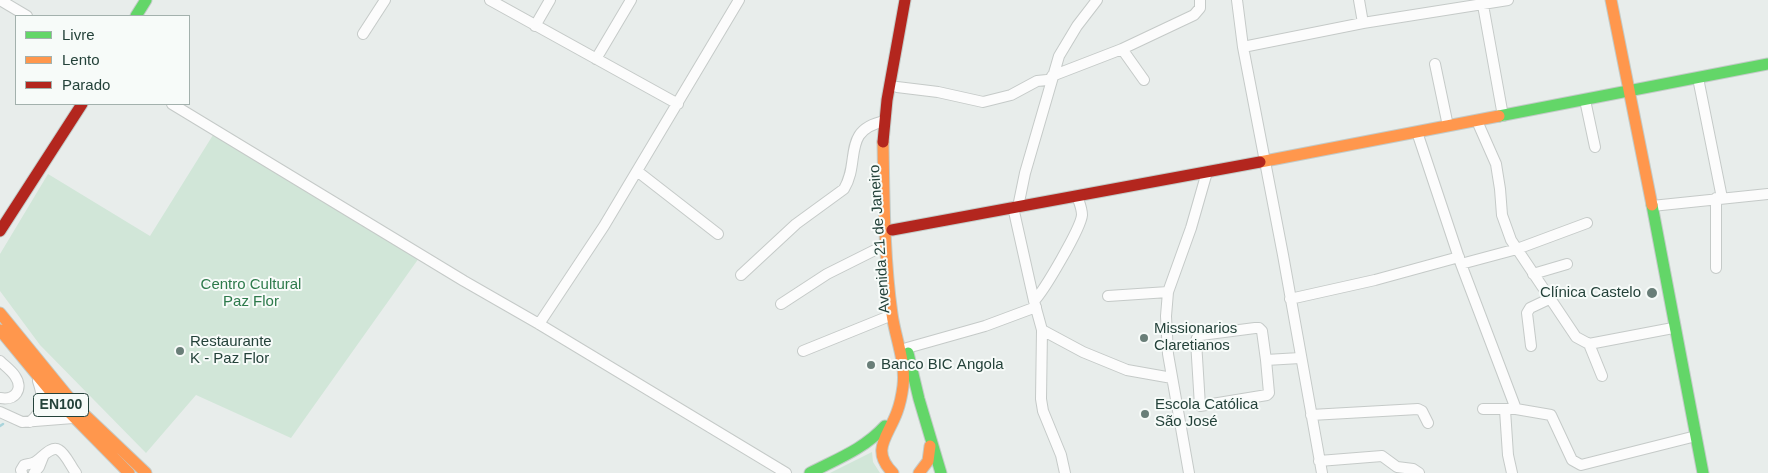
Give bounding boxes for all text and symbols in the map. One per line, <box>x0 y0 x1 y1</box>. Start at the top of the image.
legend <box>15 15 190 105</box>
text: Livre <box>62 26 95 43</box>
text: Lento <box>62 51 100 68</box>
text: Parado <box>62 76 110 93</box>
street label: Avenida 21 de Janeiro <box>866 164 894 314</box>
park label: Centro Cultural Paz Flor <box>201 276 301 311</box>
place label: Clínica Castelo <box>1540 284 1641 302</box>
marker: Clínica Castelo <box>1645 286 1659 300</box>
place label: Missionarios Claretianos <box>1154 320 1237 355</box>
marker: Missionarios Claretianos <box>1138 332 1150 344</box>
place label: Restaurante K - Paz Flor <box>190 333 272 368</box>
marker: Restaurante K - Paz Flor <box>174 345 186 357</box>
place label: Banco BIC Angola <box>881 356 1004 374</box>
marker: Banco BIC Angola <box>865 359 877 371</box>
road number: EN100 <box>34 394 88 416</box>
place label: Escola Católica São José <box>1155 396 1258 431</box>
marker: Escola Católica São José <box>1139 408 1151 420</box>

